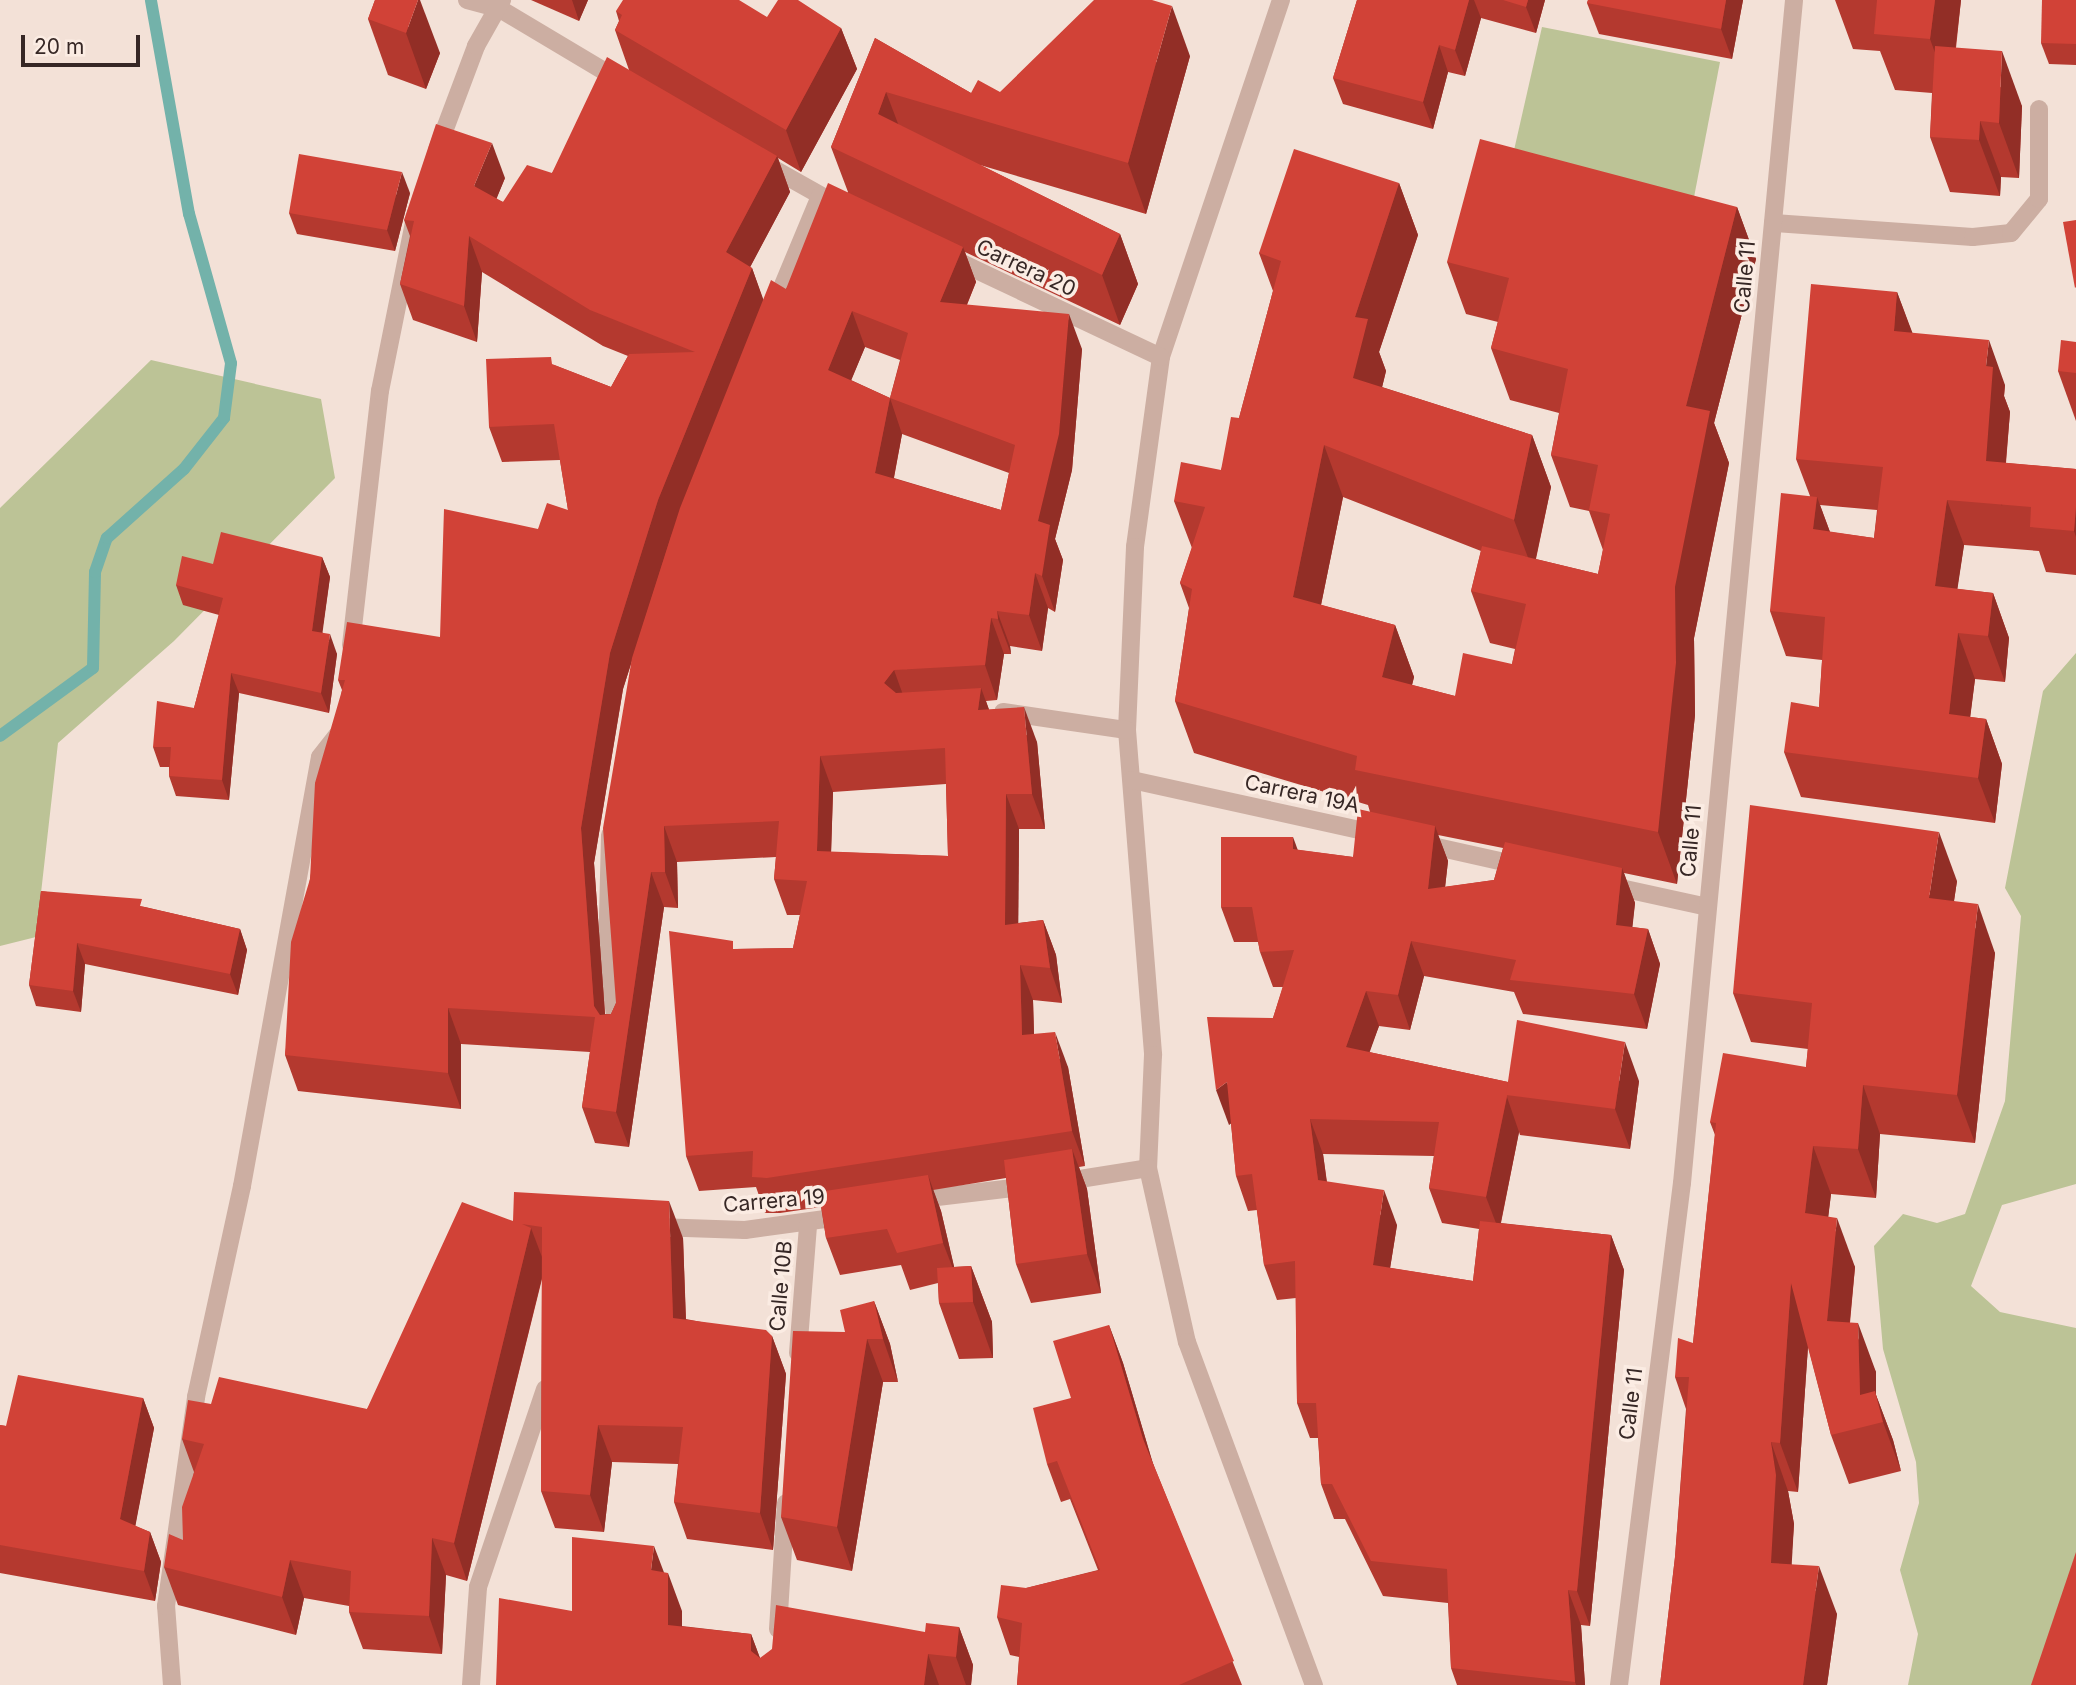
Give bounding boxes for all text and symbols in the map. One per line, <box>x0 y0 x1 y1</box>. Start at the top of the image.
scale bar <box>24 21 144 65</box>
text: 20 m <box>34 34 84 59</box>
street label: Carrera 20 <box>972 234 1080 302</box>
street label: Calle 11 <box>1729 240 1761 314</box>
street label: Carrera 19A <box>1242 770 1362 818</box>
street label: Calle 11 <box>1675 804 1707 878</box>
street label: Carrera 19 <box>722 1184 826 1218</box>
street label: Calle 10B <box>764 1240 798 1332</box>
street label: Calle 11 <box>1614 1366 1648 1442</box>

